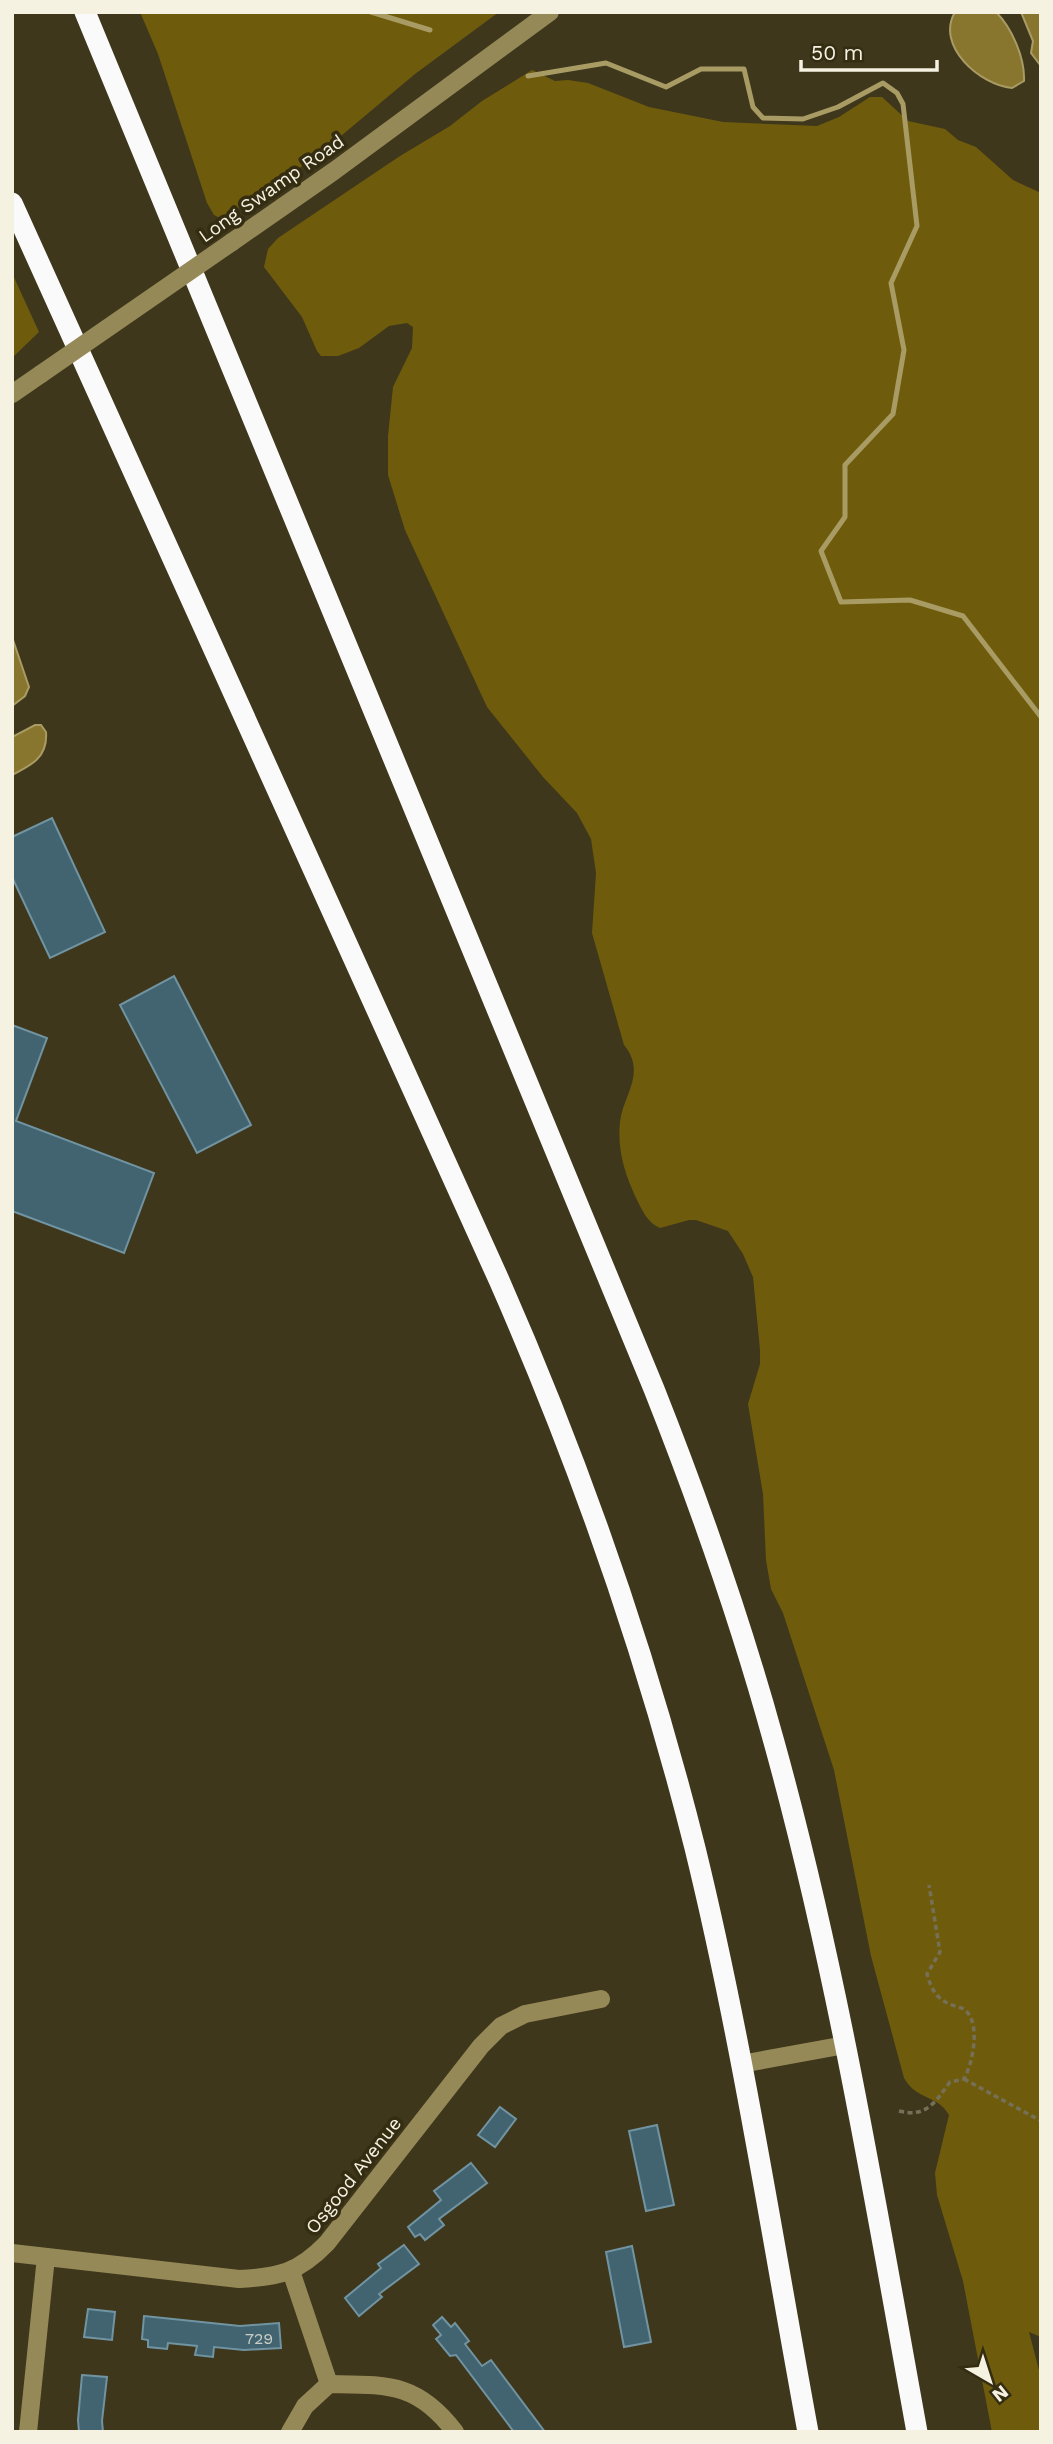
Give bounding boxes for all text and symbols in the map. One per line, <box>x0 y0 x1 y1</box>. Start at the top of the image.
scale bar <box>801 28 937 72</box>
text: 50 m <box>811 40 863 65</box>
street label: Long Swamp Road <box>194 130 348 247</box>
street label: Osgood Avenue <box>301 2112 406 2238</box>
house number: 729 <box>245 2329 273 2348</box>
north arrow <box>955 2346 1025 2416</box>
text: N <box>988 2380 1013 2407</box>

